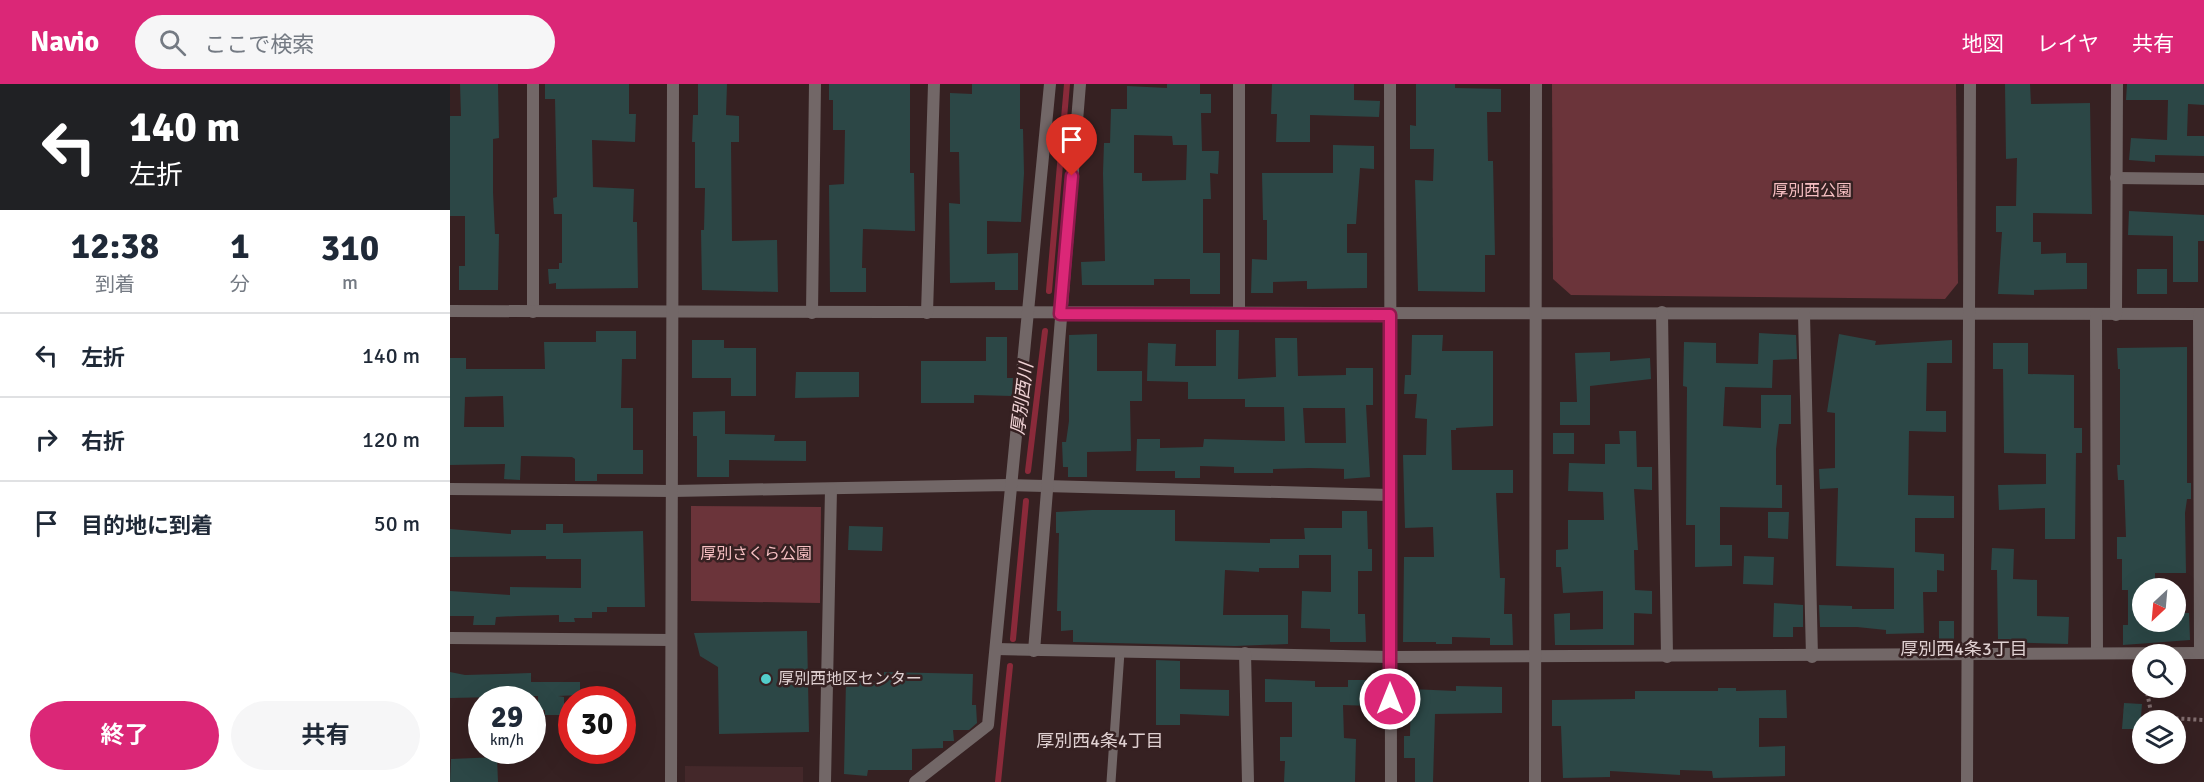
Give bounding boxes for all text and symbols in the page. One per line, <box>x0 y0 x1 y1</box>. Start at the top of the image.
search box <box>135 15 555 69</box>
text: Navio <box>30 25 99 59</box>
icon: search <box>156 26 189 59</box>
text: ここで検索 <box>204 31 314 58</box>
text: 地図 <box>1962 31 2004 57</box>
text: レイヤ <box>2037 31 2099 57</box>
text: 共有 <box>2132 31 2174 57</box>
text: 140 m <box>129 102 240 153</box>
icon: left <box>30 108 108 186</box>
pin <box>1046 114 1097 176</box>
icon: arrive <box>1055 123 1088 156</box>
text: 左折 <box>129 159 183 192</box>
park label: 厚別西公園 <box>1772 181 1852 201</box>
text: 12:38 <box>71 224 159 269</box>
text: 1 <box>230 224 250 269</box>
text: 310 <box>321 226 379 271</box>
text: m <box>342 270 358 295</box>
text: 到着 <box>95 272 135 297</box>
text: 分 <box>230 272 250 297</box>
icon: left <box>30 339 63 372</box>
text: 140 m <box>362 342 420 369</box>
text: 左折 <box>81 344 125 371</box>
water label: 厚別西川 <box>1007 360 1038 436</box>
icon: right <box>30 423 63 456</box>
text: 120 m <box>362 426 420 453</box>
text: 右折 <box>81 428 125 455</box>
icon: arrive <box>30 507 63 540</box>
text: 50 m <box>374 510 420 537</box>
text: 目的地に到着 <box>81 512 213 539</box>
park label: 厚別さくら公園 <box>700 544 812 564</box>
north arrow <box>2132 578 2186 632</box>
map controls <box>2132 578 2186 764</box>
district label: 厚別西4条3丁目 <box>1900 638 2028 660</box>
button: search <box>2132 644 2186 698</box>
position arrow <box>1358 667 1422 731</box>
place label: 厚別西地区センター <box>778 669 922 689</box>
marker: 厚別西地区センター <box>759 672 773 686</box>
speed limit sign: 30 <box>558 686 636 764</box>
text: 29 <box>491 699 523 736</box>
button: 終了 <box>30 701 219 770</box>
button: 共有 <box>231 701 420 770</box>
button: layers <box>2132 710 2186 764</box>
district label: 厚別西4条4丁目 <box>1036 730 1164 752</box>
text: km/h <box>490 731 524 749</box>

